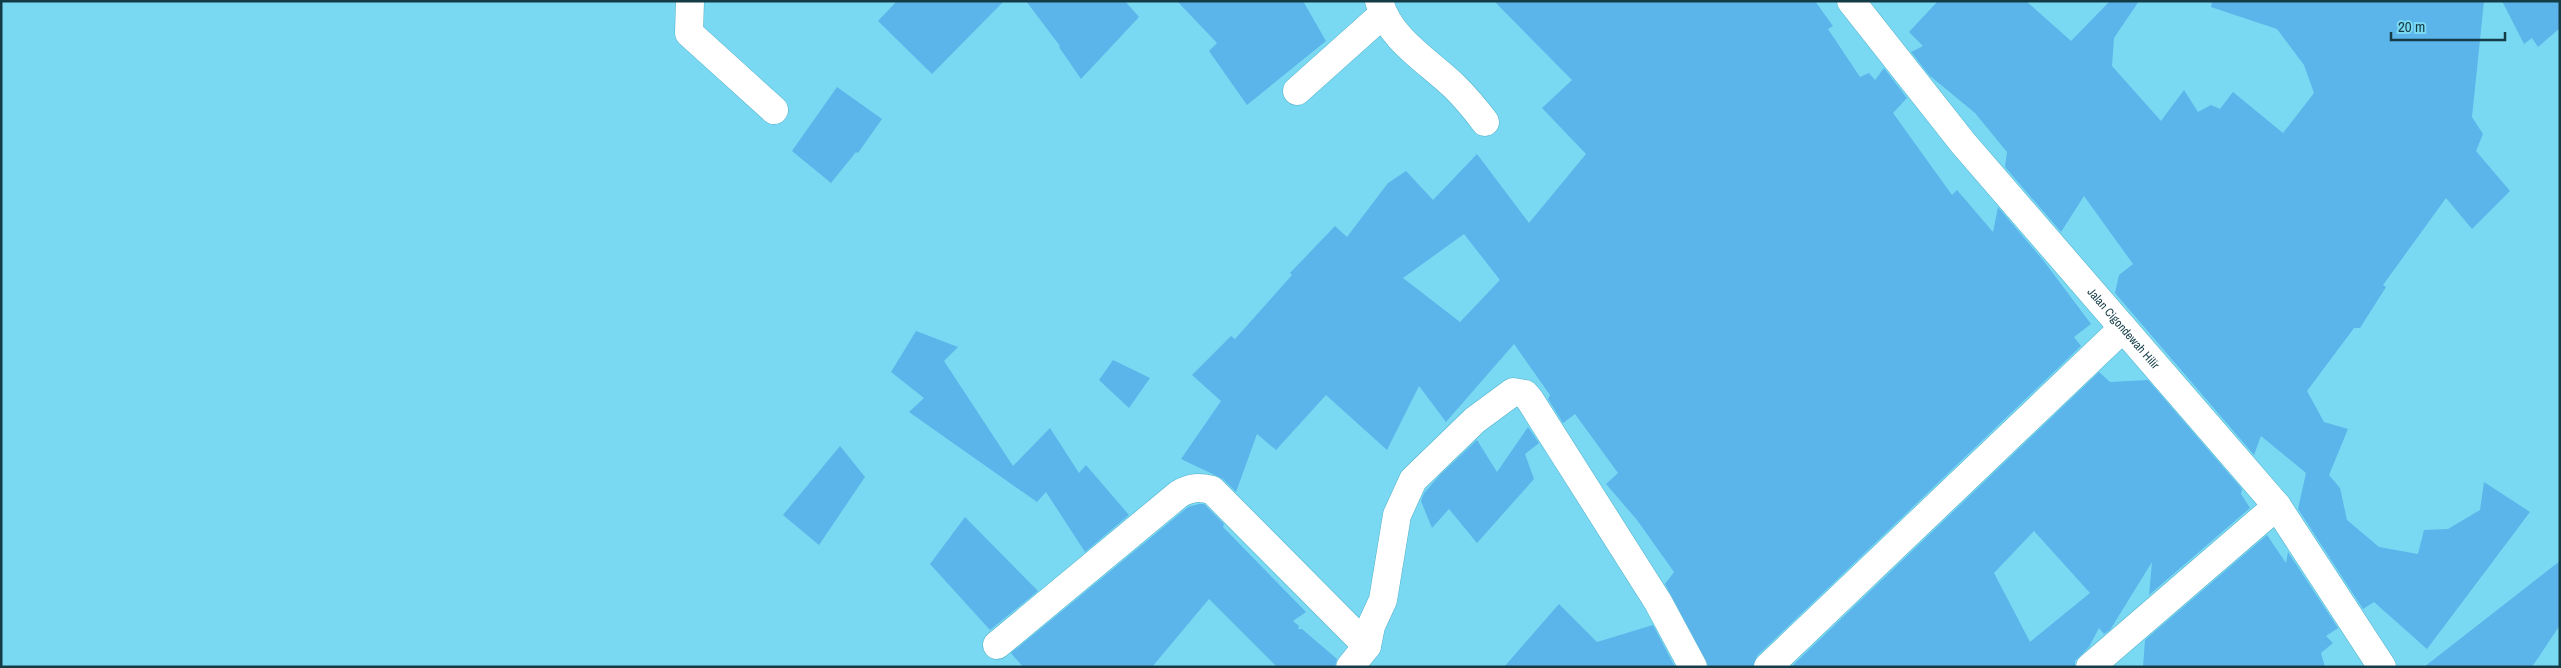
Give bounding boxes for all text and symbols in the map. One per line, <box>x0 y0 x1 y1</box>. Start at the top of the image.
scale bar <box>2391 10 2505 42</box>
text: 20 m <box>2398 16 2425 37</box>
street label: Jalan Cigondewah Hilir <box>2084 284 2163 373</box>

